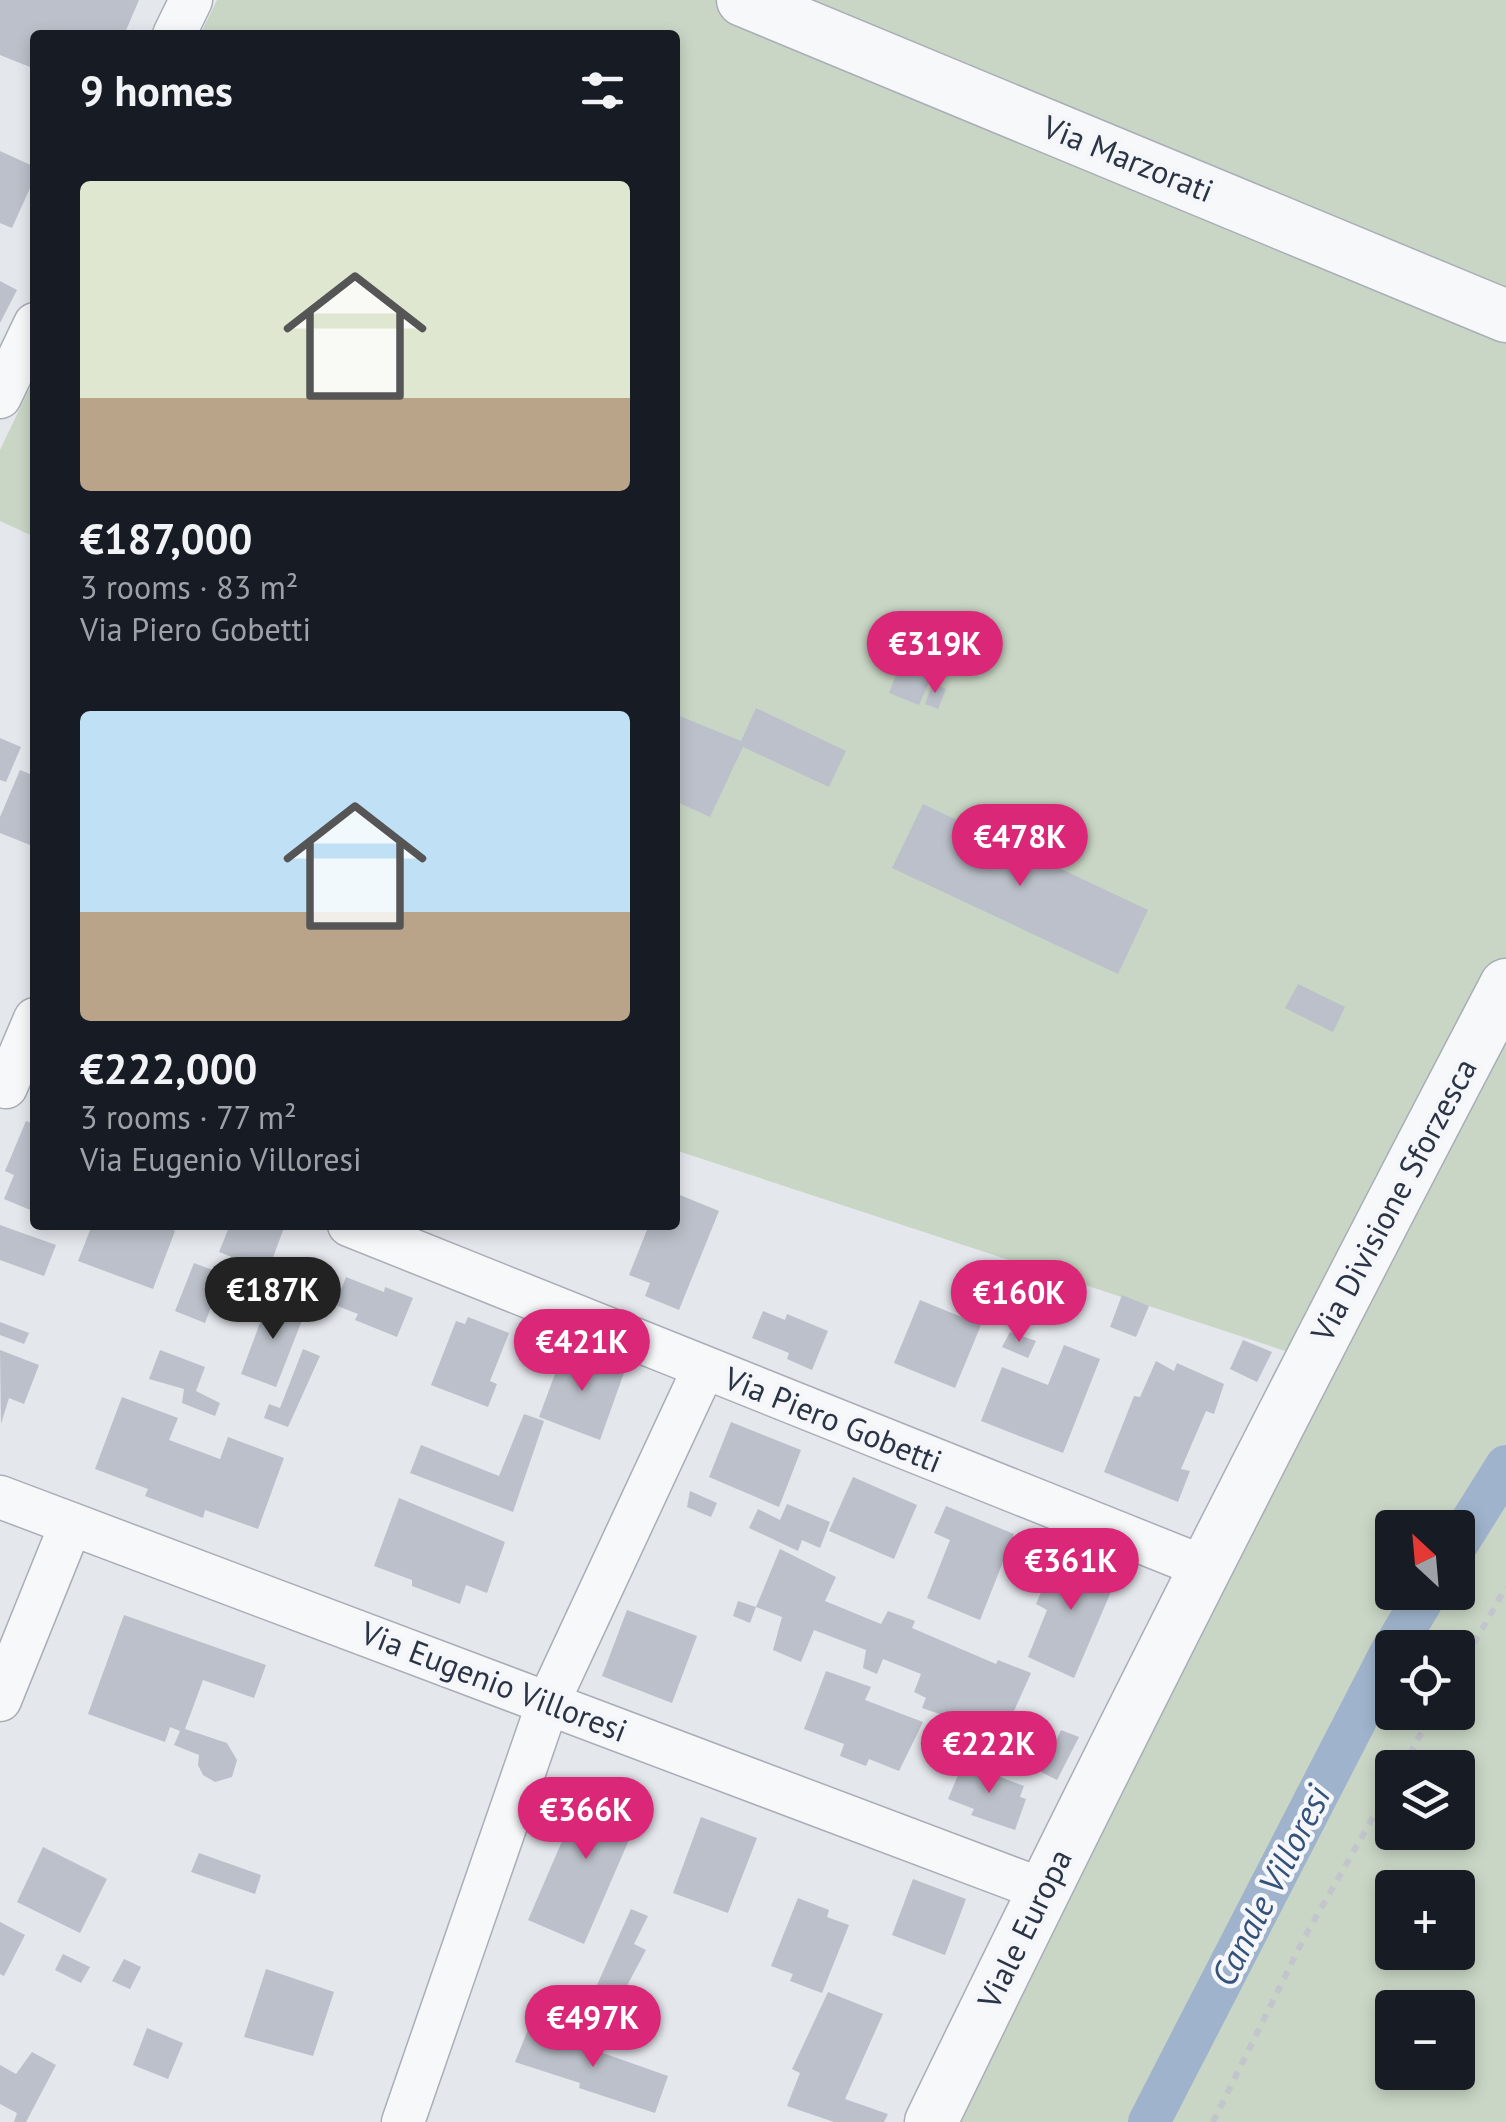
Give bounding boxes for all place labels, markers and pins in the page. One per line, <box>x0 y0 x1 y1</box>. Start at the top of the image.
pin: €319K <box>865 611 1005 696</box>
pin: €478K <box>950 804 1090 889</box>
pin: €187K <box>203 1257 343 1342</box>
pin: €160K <box>949 1260 1089 1345</box>
pin: €421K <box>512 1309 652 1394</box>
pin: €361K <box>1001 1528 1141 1613</box>
pin: €222K <box>919 1711 1059 1796</box>
pin: €366K <box>516 1777 656 1862</box>
pin: €497K <box>523 1985 663 2070</box>

